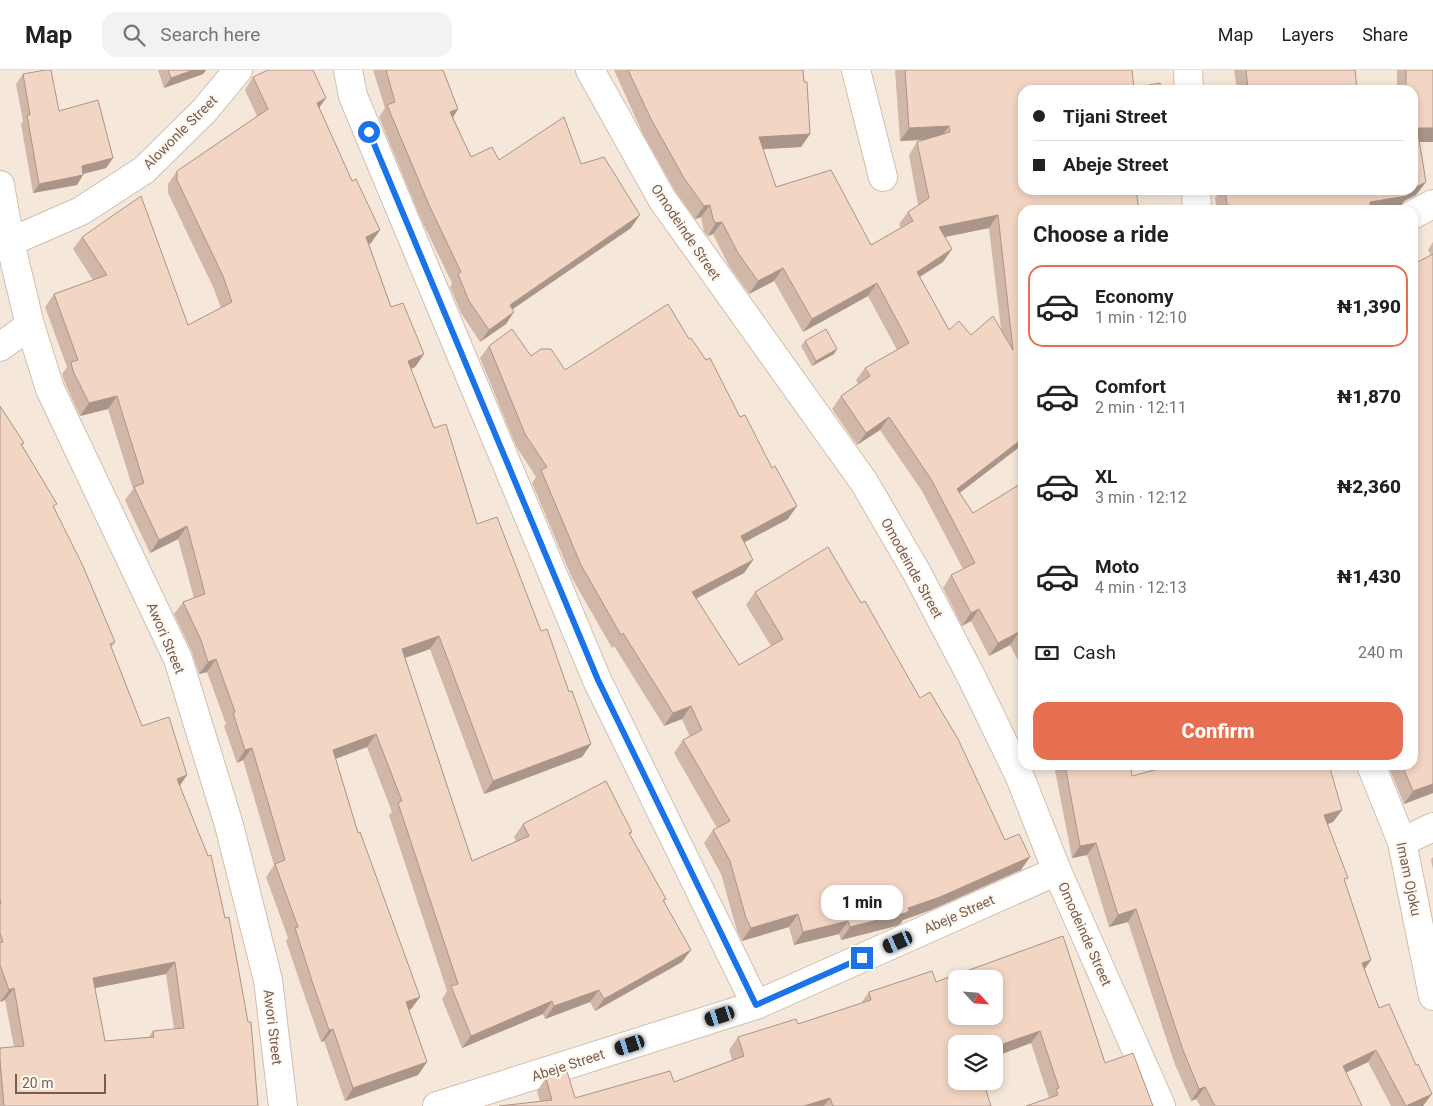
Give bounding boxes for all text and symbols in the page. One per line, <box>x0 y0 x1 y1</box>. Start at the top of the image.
search box <box>102 12 452 57</box>
text: Map <box>25 21 72 49</box>
icon: search <box>120 21 148 49</box>
text: Search here <box>160 23 260 46</box>
text: Map <box>1218 24 1253 45</box>
text: Layers <box>1281 24 1334 45</box>
text: Share <box>1362 24 1408 45</box>
street label: Alowonle Street <box>140 91 221 172</box>
text: Tijani Street <box>1063 105 1167 128</box>
route start <box>358 121 380 143</box>
text: Abeje Street <box>1063 153 1169 176</box>
street label: Omodeinde Street <box>648 181 724 283</box>
text: Choose a ride <box>1033 222 1169 247</box>
icon: car <box>1035 284 1080 329</box>
text: Economy <box>1095 285 1174 308</box>
text: ₦1,390 <box>1337 295 1401 318</box>
text: 1 min · 12:10 <box>1095 308 1187 327</box>
icon: car <box>1035 374 1080 419</box>
text: Comfort <box>1095 375 1166 398</box>
text: ₦1,870 <box>1337 385 1401 408</box>
text: 2 min · 12:11 <box>1095 398 1187 417</box>
icon: car <box>1035 464 1080 509</box>
text: XL <box>1095 465 1117 488</box>
text: ₦2,360 <box>1337 475 1401 498</box>
text: 3 min · 12:12 <box>1095 488 1187 507</box>
street label: Omodeinde Street <box>878 515 946 621</box>
icon: car <box>1035 554 1080 599</box>
text: Moto <box>1095 555 1139 578</box>
text: ₦1,430 <box>1337 565 1401 588</box>
text: 4 min · 12:13 <box>1095 578 1187 597</box>
street label: Awori Street <box>144 600 188 676</box>
icon: cash <box>1033 639 1061 667</box>
text: Cash <box>1073 641 1116 664</box>
text: 240 m <box>1358 643 1403 662</box>
button: Confirm <box>1033 702 1403 760</box>
street label: Imam Ojoku <box>1393 841 1425 917</box>
street label: Omodeinde Street <box>1055 880 1115 989</box>
callout: 1 min <box>821 886 903 920</box>
street label: Abeje Street <box>921 891 997 937</box>
text: 1 min <box>842 893 882 912</box>
car <box>881 929 914 955</box>
route end <box>851 947 873 969</box>
north arrow <box>948 970 1002 1025</box>
map controls <box>948 970 1003 1090</box>
street label: Awori Street <box>260 988 286 1066</box>
car <box>703 1004 736 1028</box>
car <box>613 1033 646 1057</box>
button: layers <box>948 1035 1003 1090</box>
street label: Abeje Street <box>530 1046 607 1084</box>
scale bar <box>15 1071 106 1094</box>
text: 20 m <box>22 1075 54 1091</box>

